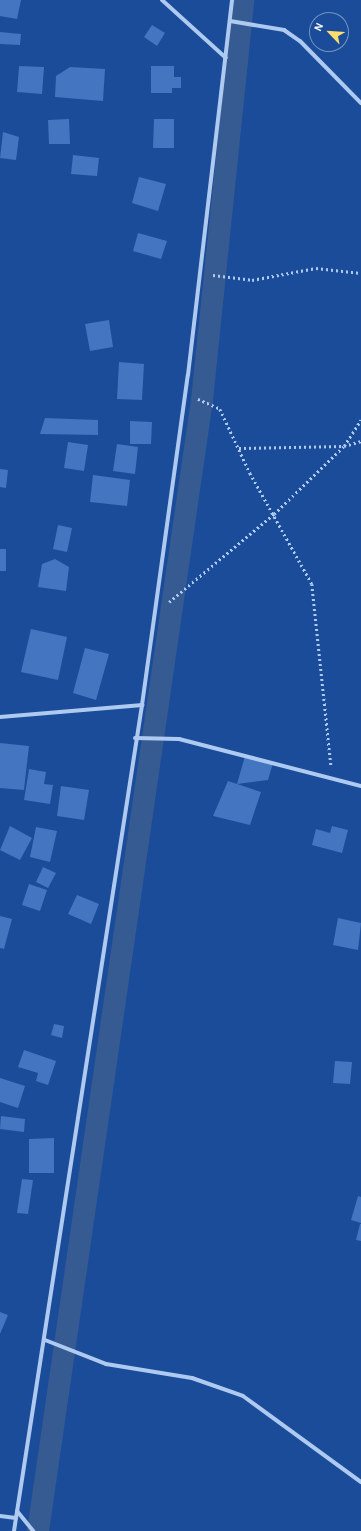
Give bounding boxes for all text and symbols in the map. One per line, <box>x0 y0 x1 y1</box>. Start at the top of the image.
north arrow <box>309 12 349 52</box>
text: N <box>312 21 325 33</box>

